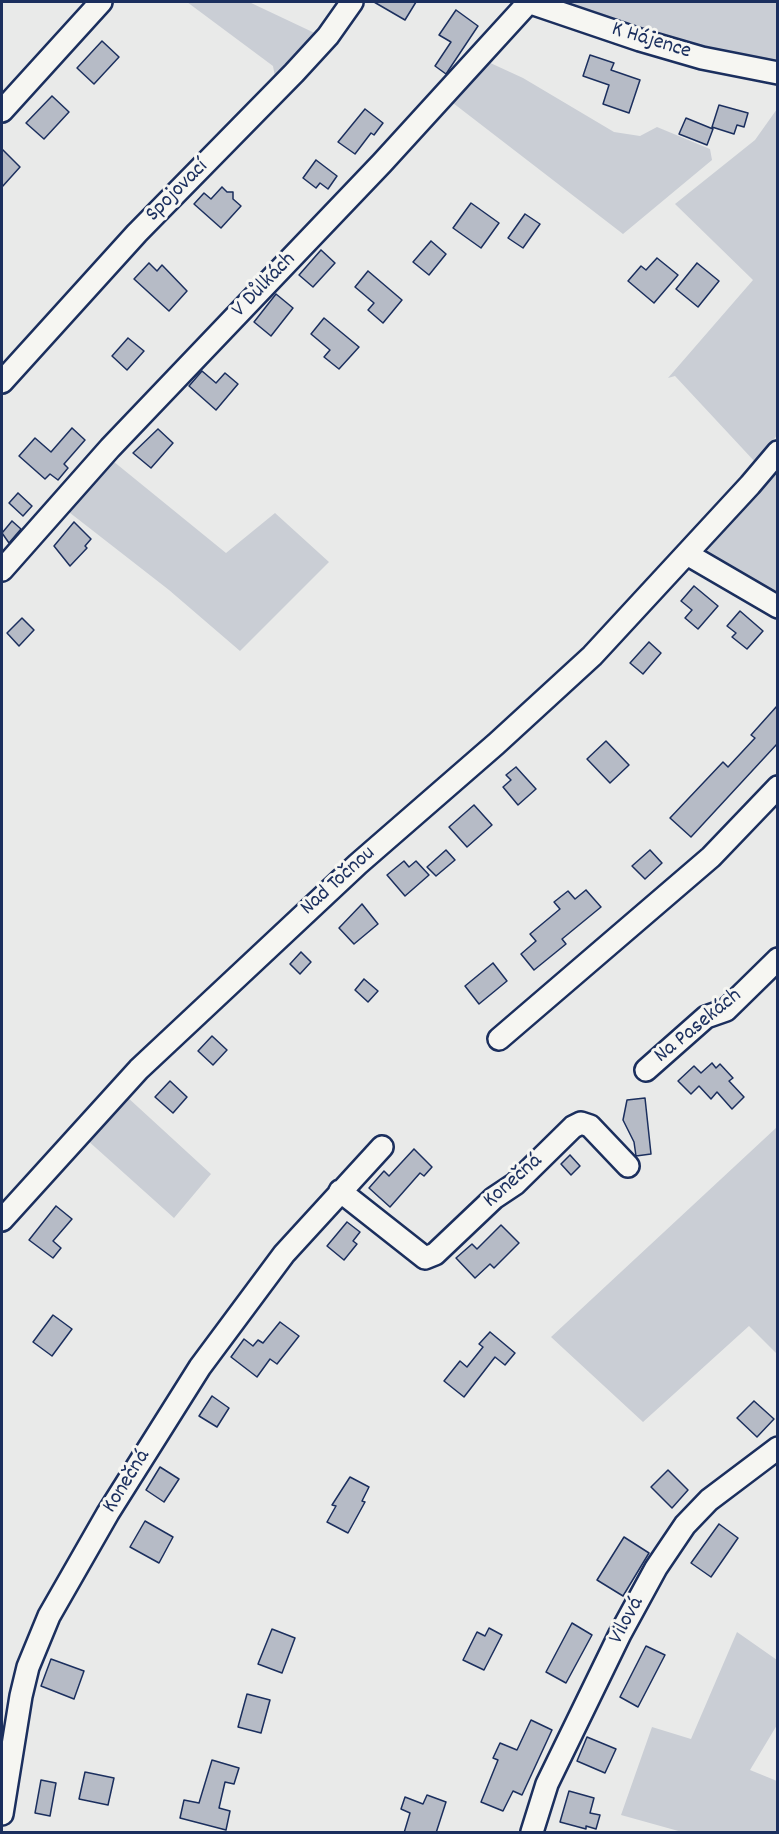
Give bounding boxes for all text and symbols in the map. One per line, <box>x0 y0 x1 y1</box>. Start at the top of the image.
street label: K Hájence <box>608 17 694 67</box>
street label: Spojovací <box>141 155 215 229</box>
street label: V Důlkách <box>228 248 302 324</box>
street label: Nad Točnou <box>296 842 382 922</box>
street label: Na Pasekách <box>650 984 748 1070</box>
street label: Konečná <box>479 1149 549 1215</box>
street label: Konečná <box>98 1445 158 1519</box>
street label: Vilová <box>605 1593 651 1649</box>

